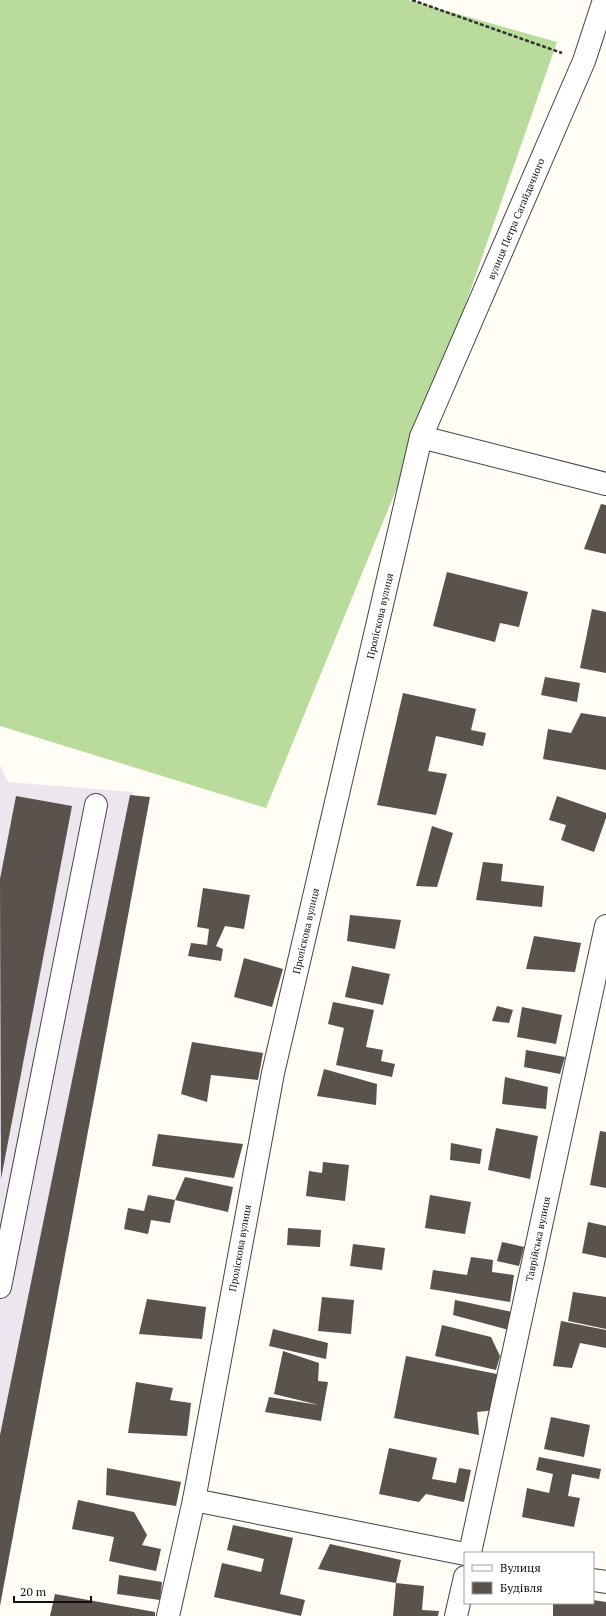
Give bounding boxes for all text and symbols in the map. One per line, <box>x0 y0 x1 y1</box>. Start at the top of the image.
street label: вулиця Петра Сагайдачного <box>484 156 548 282</box>
street label: Проліскова вулиця <box>364 572 396 660</box>
street label: Проліскова вулиця <box>290 887 322 975</box>
street label: Таврійська вулиця <box>523 1195 553 1283</box>
street label: Проліскова вулиця <box>226 1204 254 1292</box>
legend <box>464 1552 594 1604</box>
text: Вулиця <box>500 1560 541 1575</box>
scale bar <box>14 1578 91 1604</box>
text: Будівля <box>500 1580 543 1595</box>
text: 20 m <box>20 1584 47 1599</box>

